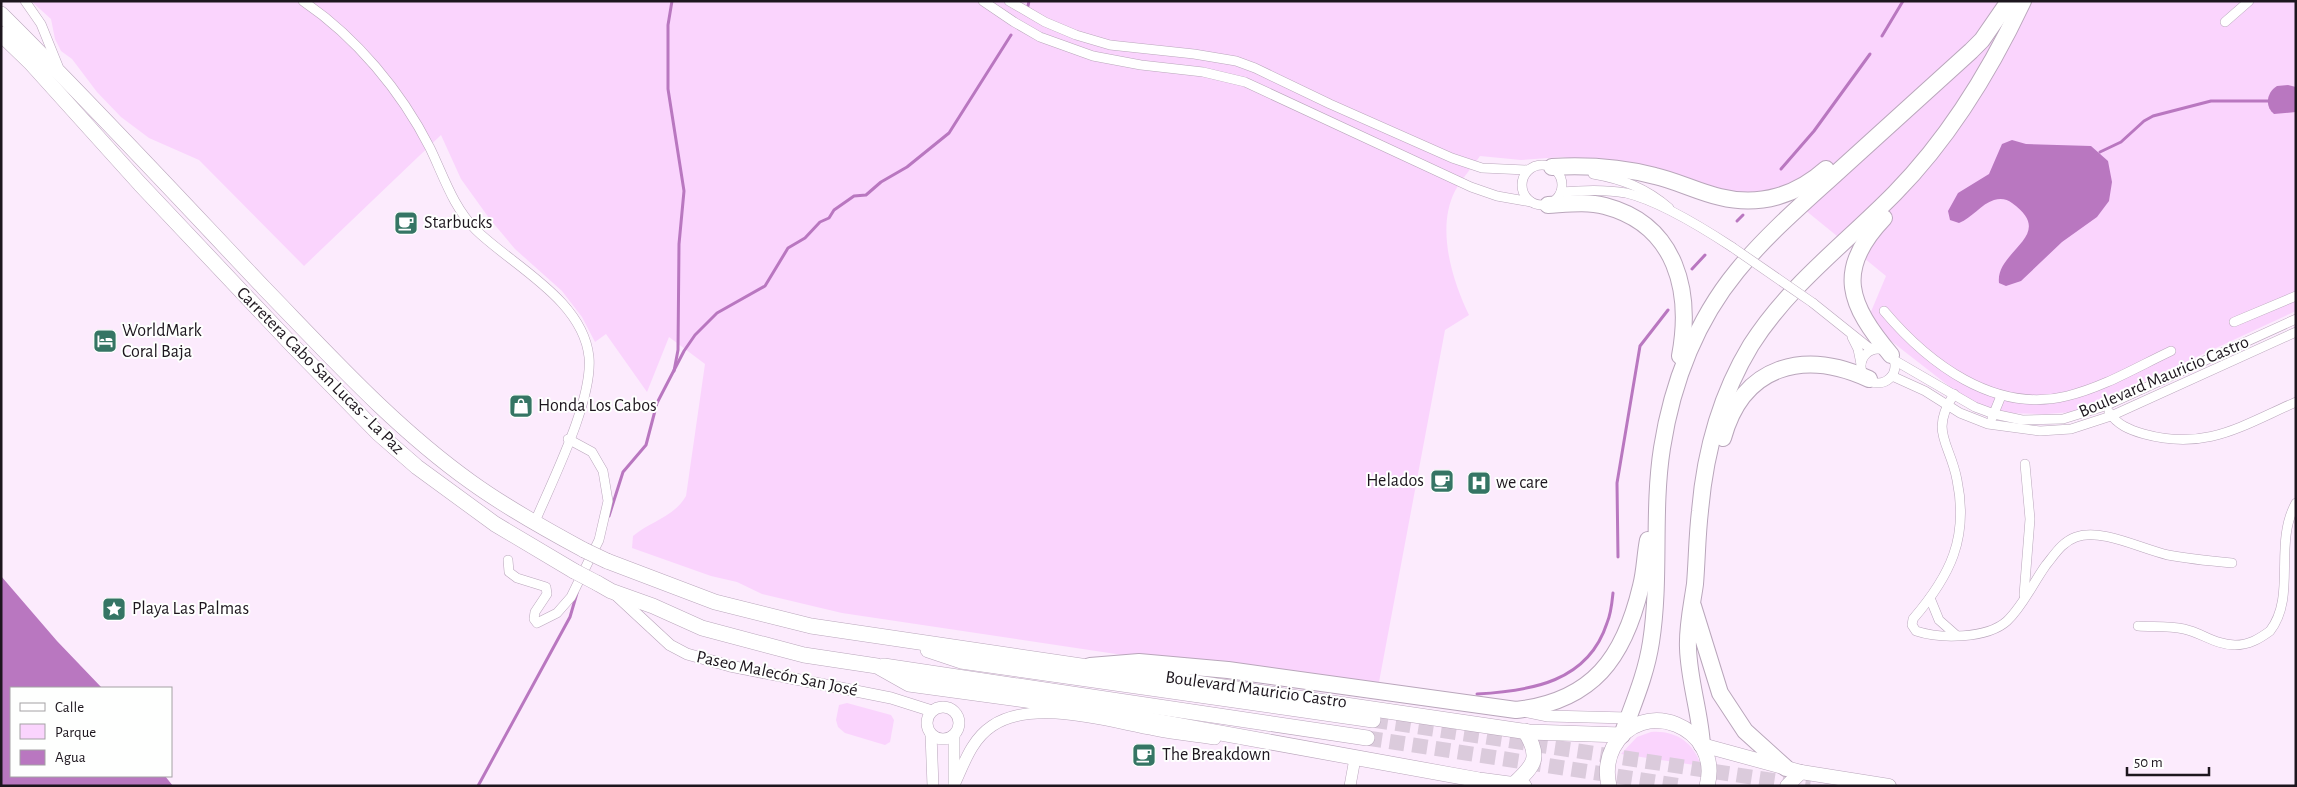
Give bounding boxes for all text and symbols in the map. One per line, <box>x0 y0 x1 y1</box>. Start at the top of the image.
cafe icon: Starbucks <box>393 210 419 236</box>
place label: Starbucks <box>424 214 492 232</box>
street label: Carretera Cabo San Lucas - La Paz <box>233 284 407 458</box>
place label: WorldMark Coral Baja <box>122 322 203 361</box>
hotel icon: WorldMark Coral Baja <box>92 328 118 354</box>
street label: Boulevard Mauricio Castro <box>2076 333 2252 421</box>
shop icon: Honda Los Cabos <box>508 393 534 419</box>
place label: Honda Los Cabos <box>538 397 657 415</box>
cafe icon: Helados <box>1429 468 1455 494</box>
hospital icon: we care <box>1466 470 1492 496</box>
place label: Helados <box>1366 472 1424 490</box>
place label: we care <box>1496 474 1548 492</box>
place icon: Playa Las Palmas <box>101 596 127 622</box>
place label: Playa Las Palmas <box>132 600 249 618</box>
street label: Paseo Malecón San José <box>695 648 859 700</box>
street label: Boulevard Mauricio Castro <box>1164 668 1348 712</box>
legend <box>10 687 172 777</box>
text: Calle <box>55 700 84 715</box>
text: Parque <box>55 725 96 740</box>
cafe icon: The Breakdown <box>1131 742 1157 768</box>
scale bar <box>2127 744 2210 776</box>
place label: The Breakdown <box>1162 746 1270 764</box>
text: Agua <box>55 750 86 765</box>
text: 50 m <box>2134 755 2163 770</box>

